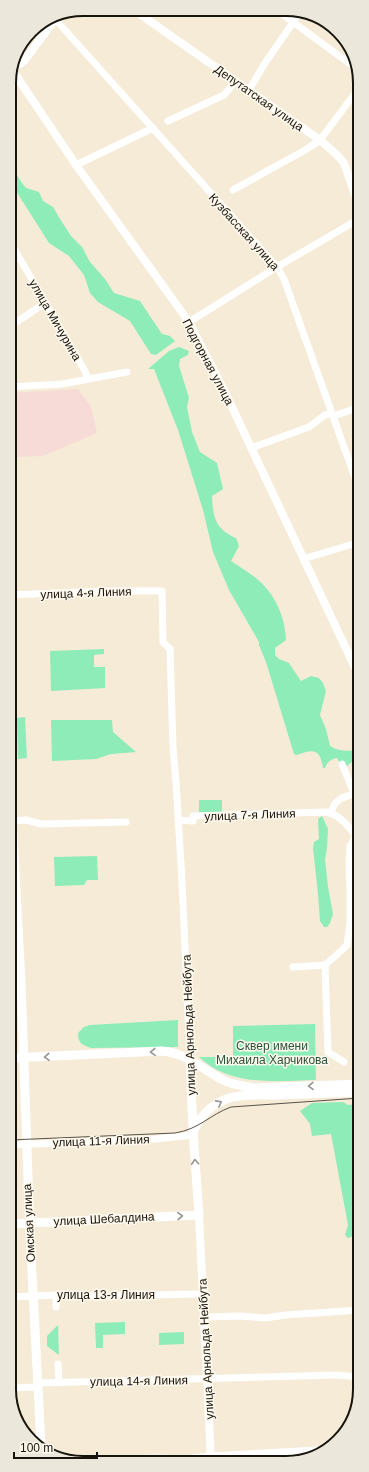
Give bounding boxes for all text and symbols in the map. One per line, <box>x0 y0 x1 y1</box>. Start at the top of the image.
street label: Депутатская улица <box>212 62 306 134</box>
street label: Кузбасская улица <box>206 191 282 274</box>
street label: улица Мичурина <box>26 277 84 364</box>
street label: Подгорная улица <box>179 316 237 408</box>
street label: улица 4-я Линия <box>40 584 132 602</box>
street label: улица 7-я Линия <box>204 806 296 824</box>
street label: улица Арнольда Нейбута <box>180 954 198 1096</box>
park label: Сквер имени Михаила Харчикова <box>216 1039 328 1067</box>
one-way arrow <box>150 1047 156 1056</box>
one-way arrow <box>44 1052 50 1061</box>
one-way arrow <box>308 1082 314 1090</box>
one-way arrow <box>214 1101 222 1108</box>
street label: улица 11-я Линия <box>52 1132 150 1150</box>
one-way arrow <box>191 1159 200 1165</box>
street label: Омская улица <box>20 1183 38 1263</box>
street label: улица Шебалдина <box>53 1209 155 1229</box>
one-way arrow <box>177 1211 183 1220</box>
street label: улица Арнольда Нейбута <box>195 1278 217 1420</box>
street label: улица 13-я Линия <box>57 1288 155 1302</box>
street label: улица 14-я Линия <box>90 1373 188 1389</box>
scale bar <box>14 1434 97 1460</box>
text: 100 m <box>20 1441 53 1455</box>

